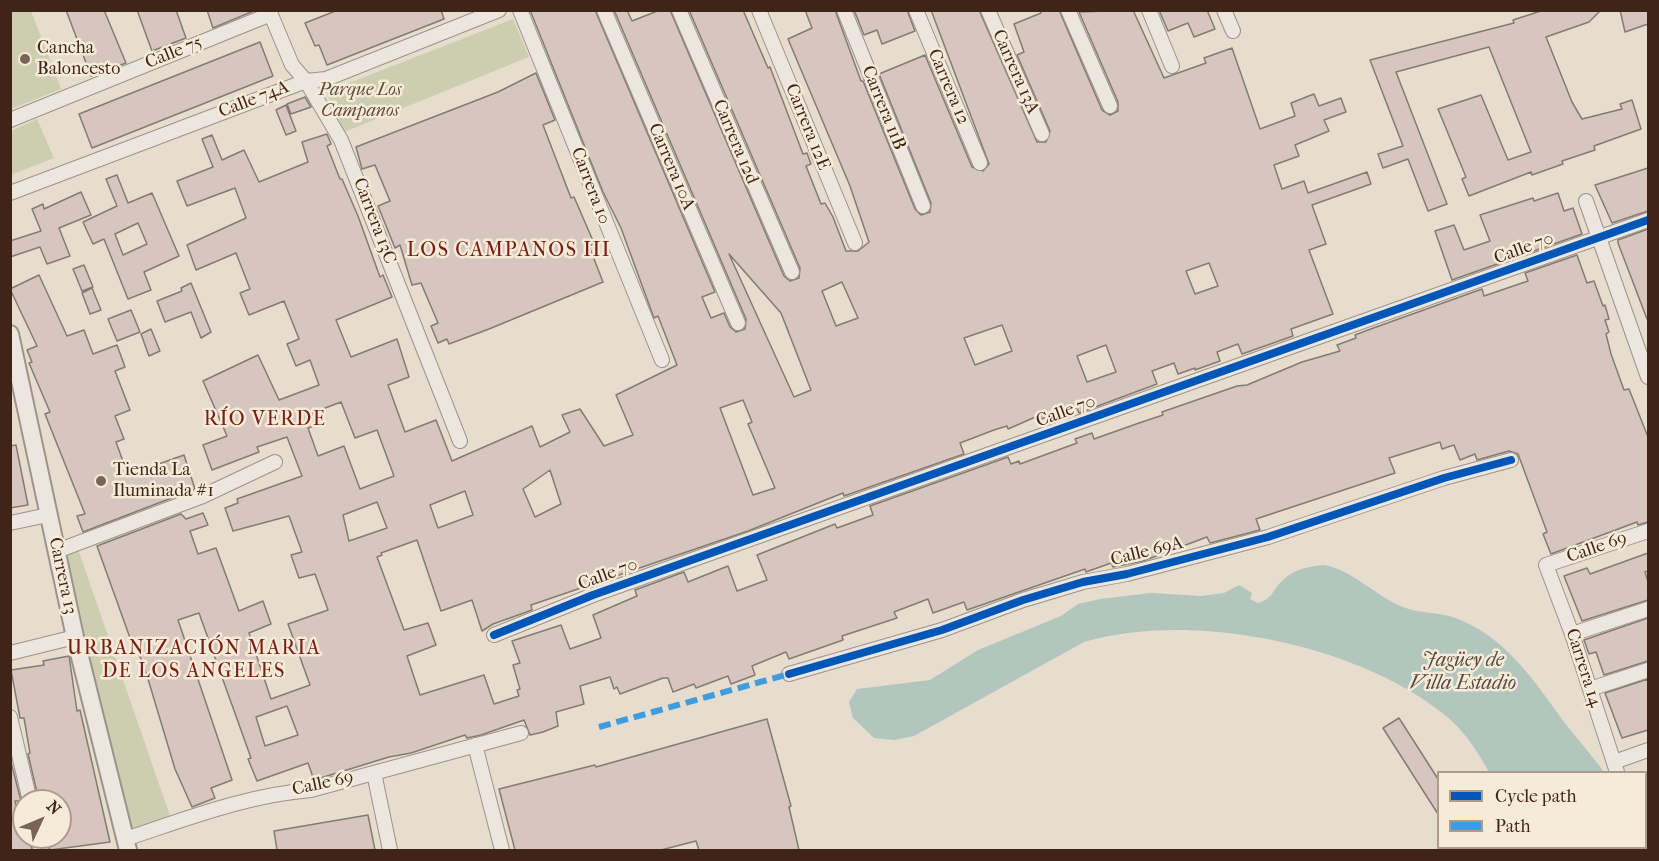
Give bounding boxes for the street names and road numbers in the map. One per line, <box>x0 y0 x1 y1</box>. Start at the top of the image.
street label: Carrera 13A <box>987 27 1043 117</box>
street label: Calle 75 <box>142 32 206 74</box>
street label: Carrera 12 <box>922 46 974 128</box>
street label: Carrera 11B <box>856 63 910 153</box>
street label: Calle 74A <box>216 77 292 123</box>
street label: Carrera 12E <box>780 81 834 173</box>
street label: Carrera 12d <box>708 96 762 188</box>
street label: Carrera 10A <box>643 120 699 214</box>
street label: Carrera 10 <box>565 144 615 228</box>
street label: Carrera 13C <box>348 175 400 267</box>
street label: Calle 70 <box>1491 228 1557 270</box>
street label: Calle 70 <box>1033 391 1099 433</box>
street label: Calle 69 <box>1564 528 1630 568</box>
street label: Calle 69A <box>1109 533 1185 571</box>
street label: Carrera 13 <box>43 536 81 616</box>
street label: Calle 70 <box>575 554 641 596</box>
street label: Carrera 14 <box>1560 626 1606 710</box>
street label: Calle 69 <box>290 767 356 801</box>

